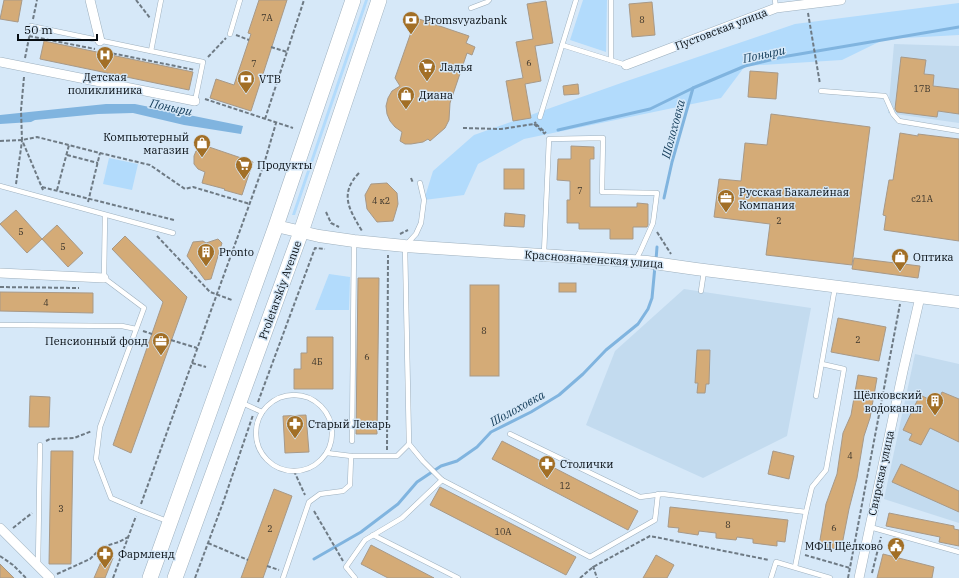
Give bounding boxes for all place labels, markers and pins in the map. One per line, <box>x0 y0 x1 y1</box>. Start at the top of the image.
bank icon: Promsvyazbank <box>401 10 421 35</box>
place label: Promsvyazbank <box>424 13 508 27</box>
hospital icon: Детская поликлиника <box>95 45 115 70</box>
supermarket icon: Ладья <box>417 57 437 82</box>
place label: Ладья <box>440 60 473 74</box>
bank icon: VTB <box>236 69 256 94</box>
place label: Детская поликлиника <box>68 70 142 97</box>
place label: VTB <box>259 72 281 86</box>
shop icon: Диана <box>396 85 416 110</box>
place label: Диана <box>419 88 453 102</box>
place label: Компьютерный магазин <box>103 130 189 157</box>
shop icon: Компьютерный магазин <box>192 133 212 158</box>
supermarket icon: Продукты <box>234 155 254 180</box>
place label: Продукты <box>257 158 312 172</box>
place label: Русская Бакалейная Компания <box>739 185 849 212</box>
office icon: Русская Бакалейная Компания <box>716 188 736 213</box>
building icon: Pronto <box>196 242 216 267</box>
place label: Pronto <box>219 245 254 259</box>
shop icon: Оптика <box>890 247 910 272</box>
place label: Оптика <box>913 250 954 264</box>
office icon: Пенсионный фонд <box>151 331 171 356</box>
place label: Пенсионный фонд <box>45 334 148 348</box>
place label: Щёлковский водоканал <box>853 388 922 415</box>
building icon: Щёлковский водоканал <box>925 391 945 416</box>
pharmacy icon: Старый Лекарь <box>285 414 305 439</box>
place label: Старый Лекарь <box>308 417 391 431</box>
pharmacy icon: Столички <box>537 454 557 479</box>
place label: Столички <box>560 457 613 471</box>
public building icon: МФЦ Щёлково <box>886 536 906 561</box>
place label: МФЦ Щёлково <box>805 539 883 553</box>
pharmacy icon: Фармленд <box>95 544 115 569</box>
place label: Фармленд <box>118 547 175 561</box>

